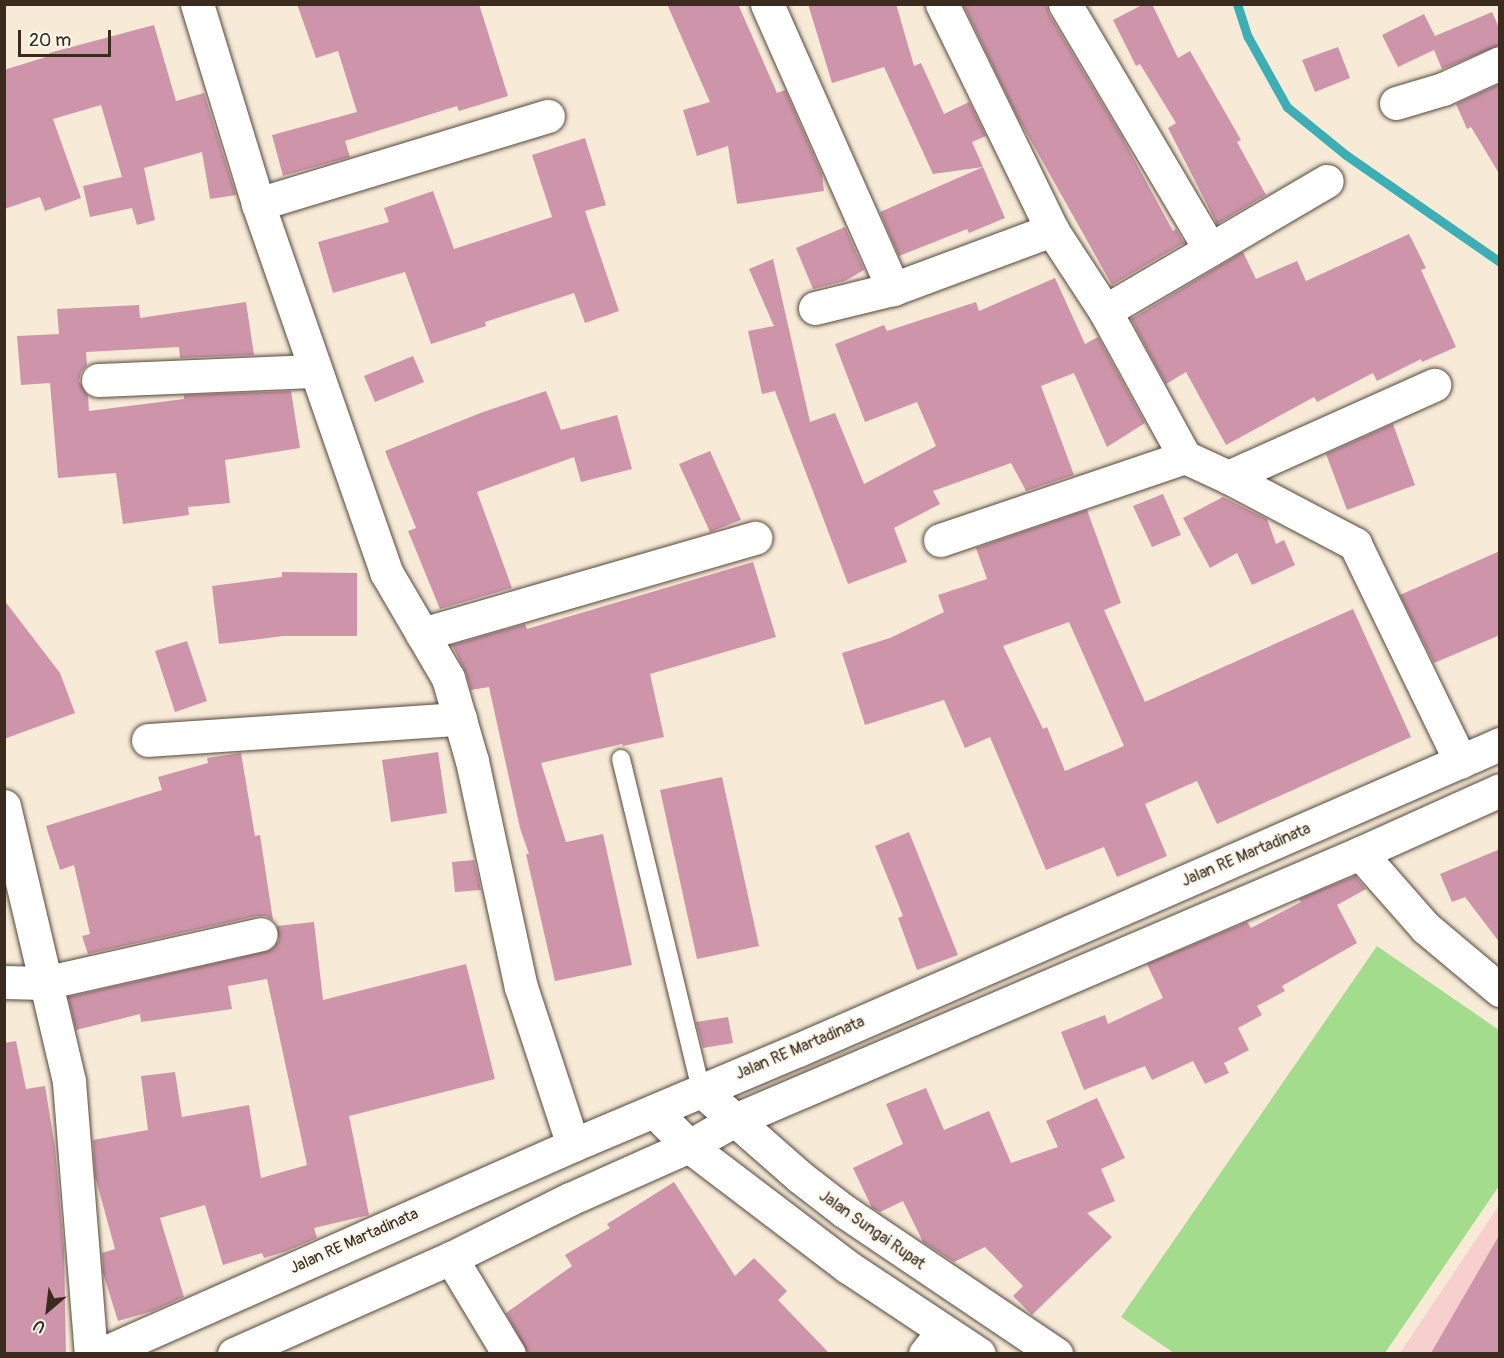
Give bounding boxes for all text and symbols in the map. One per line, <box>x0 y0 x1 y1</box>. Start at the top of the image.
scale bar <box>21 18 114 56</box>
text: 20 m <box>29 29 71 52</box>
street label: Jalan RE Martadinata <box>1179 819 1313 891</box>
street label: Jalan RE Martadinata <box>733 1012 867 1084</box>
street label: Jalan Sungai Rupat <box>815 1186 929 1274</box>
street label: Jalan RE Martadinata <box>287 1204 421 1278</box>
north arrow <box>18 1280 78 1340</box>
text: U <box>30 1315 49 1337</box>

